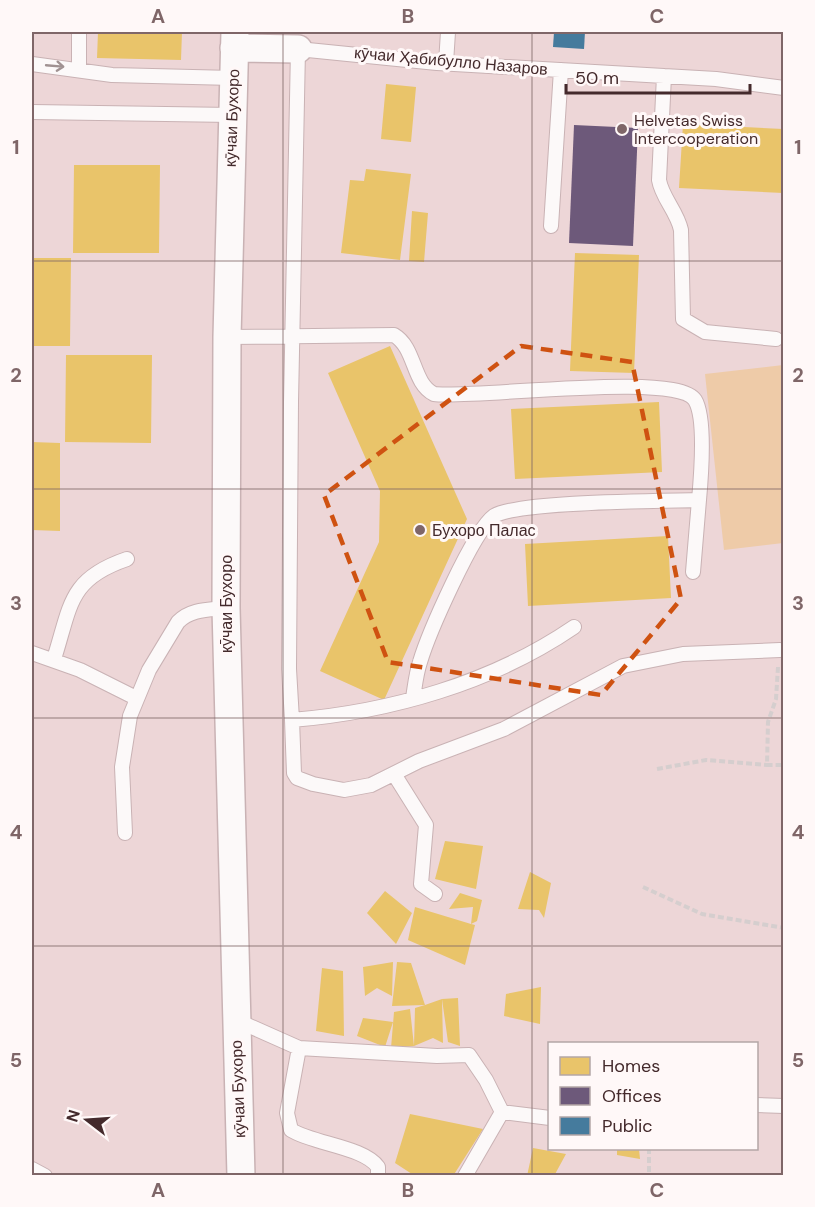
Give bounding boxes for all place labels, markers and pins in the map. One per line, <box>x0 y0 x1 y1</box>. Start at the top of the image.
place label: Helvetas Swiss Intercooperation <box>634 110 758 149</box>
marker: Helvetas Swiss Intercooperation <box>615 122 629 136</box>
place label: Бухоро Палас <box>432 520 536 541</box>
marker: Бухоро Палас <box>413 523 427 537</box>

